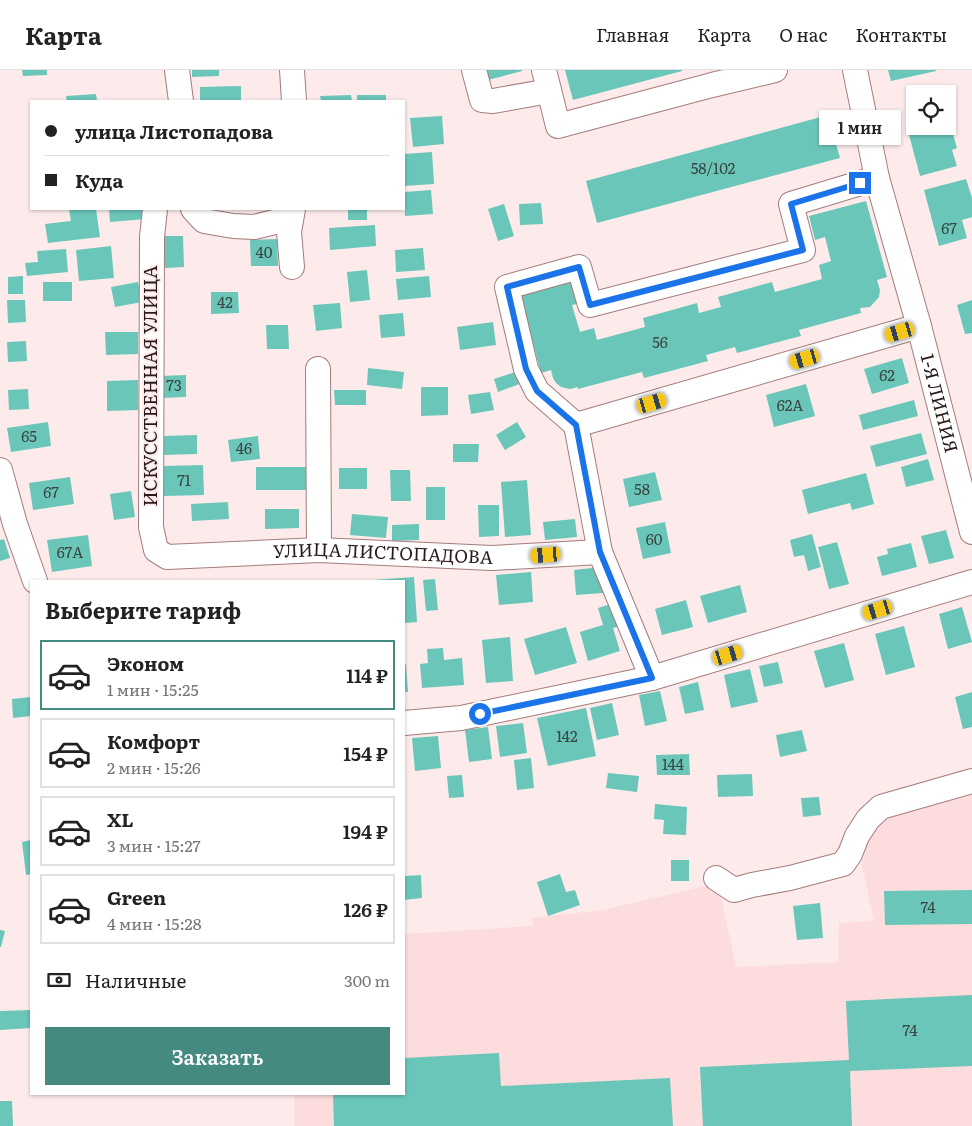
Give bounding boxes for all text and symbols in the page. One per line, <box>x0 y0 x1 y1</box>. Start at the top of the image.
text: Карта <box>25 17 102 52</box>
text: Главная <box>596 21 669 48</box>
text: Карта <box>697 21 751 48</box>
text: О нас <box>779 21 827 48</box>
text: Контакты <box>855 21 947 48</box>
map controls <box>906 85 956 135</box>
button: locate <box>906 85 956 135</box>
callout: 1 мин <box>819 111 901 146</box>
text: 1 мин <box>838 115 882 139</box>
text: улица Листопадова <box>75 117 273 145</box>
house number: 58/102 <box>691 156 736 179</box>
text: Куда <box>75 166 123 194</box>
route end <box>849 172 871 194</box>
house number: 67 <box>941 216 957 239</box>
house number: 40 <box>256 240 273 263</box>
street label: ИСКУССТВЕННАЯ УЛИЦА <box>136 265 163 507</box>
house number: 42 <box>217 290 233 313</box>
car <box>883 321 916 343</box>
house number: 56 <box>652 330 668 353</box>
car <box>788 348 821 370</box>
street label: 1-Я ЛИНИЯ <box>915 351 966 455</box>
house number: 62 <box>879 363 895 386</box>
house number: 73 <box>166 373 182 396</box>
car <box>635 392 668 414</box>
house number: 62А <box>777 393 803 416</box>
house number: 65 <box>21 424 37 447</box>
house number: 46 <box>236 436 252 459</box>
house number: 71 <box>177 468 191 491</box>
house number: 58 <box>634 477 650 500</box>
house number: 67 <box>43 480 59 503</box>
house number: 60 <box>646 527 663 550</box>
street label: УЛИЦА ЛИСТОПАДОВА <box>272 535 494 570</box>
house number: 67А <box>57 540 83 563</box>
car <box>530 546 561 564</box>
text: Выберите тариф <box>45 593 241 626</box>
car <box>861 598 894 622</box>
car <box>711 643 744 667</box>
text: Эконом <box>107 649 184 677</box>
icon: car <box>47 653 92 698</box>
text: 114 ₽ <box>346 661 388 689</box>
text: 1 мин · 15:25 <box>107 677 199 701</box>
route start <box>469 703 491 725</box>
house number: 142 <box>556 724 578 747</box>
text: Комфорт <box>107 727 200 755</box>
icon: car <box>47 731 92 776</box>
text: 154 ₽ <box>343 739 388 767</box>
house number: 144 <box>662 752 684 775</box>
text: 2 мин · 15:26 <box>107 755 201 779</box>
text: XL <box>107 805 134 833</box>
icon: car <box>47 809 92 854</box>
text: 194 ₽ <box>343 817 388 845</box>
text: 3 мин · 15:27 <box>107 833 201 857</box>
text: Green <box>107 883 166 911</box>
icon: car <box>47 887 92 932</box>
text: 126 ₽ <box>344 895 388 923</box>
house number: 74 <box>921 895 935 918</box>
text: 4 мин · 15:28 <box>107 911 202 935</box>
icon: cash <box>45 966 73 994</box>
text: Наличные <box>85 966 186 994</box>
text: 300 m <box>344 968 390 992</box>
house number: 74 <box>903 1018 917 1041</box>
button: Заказать <box>45 1027 390 1085</box>

